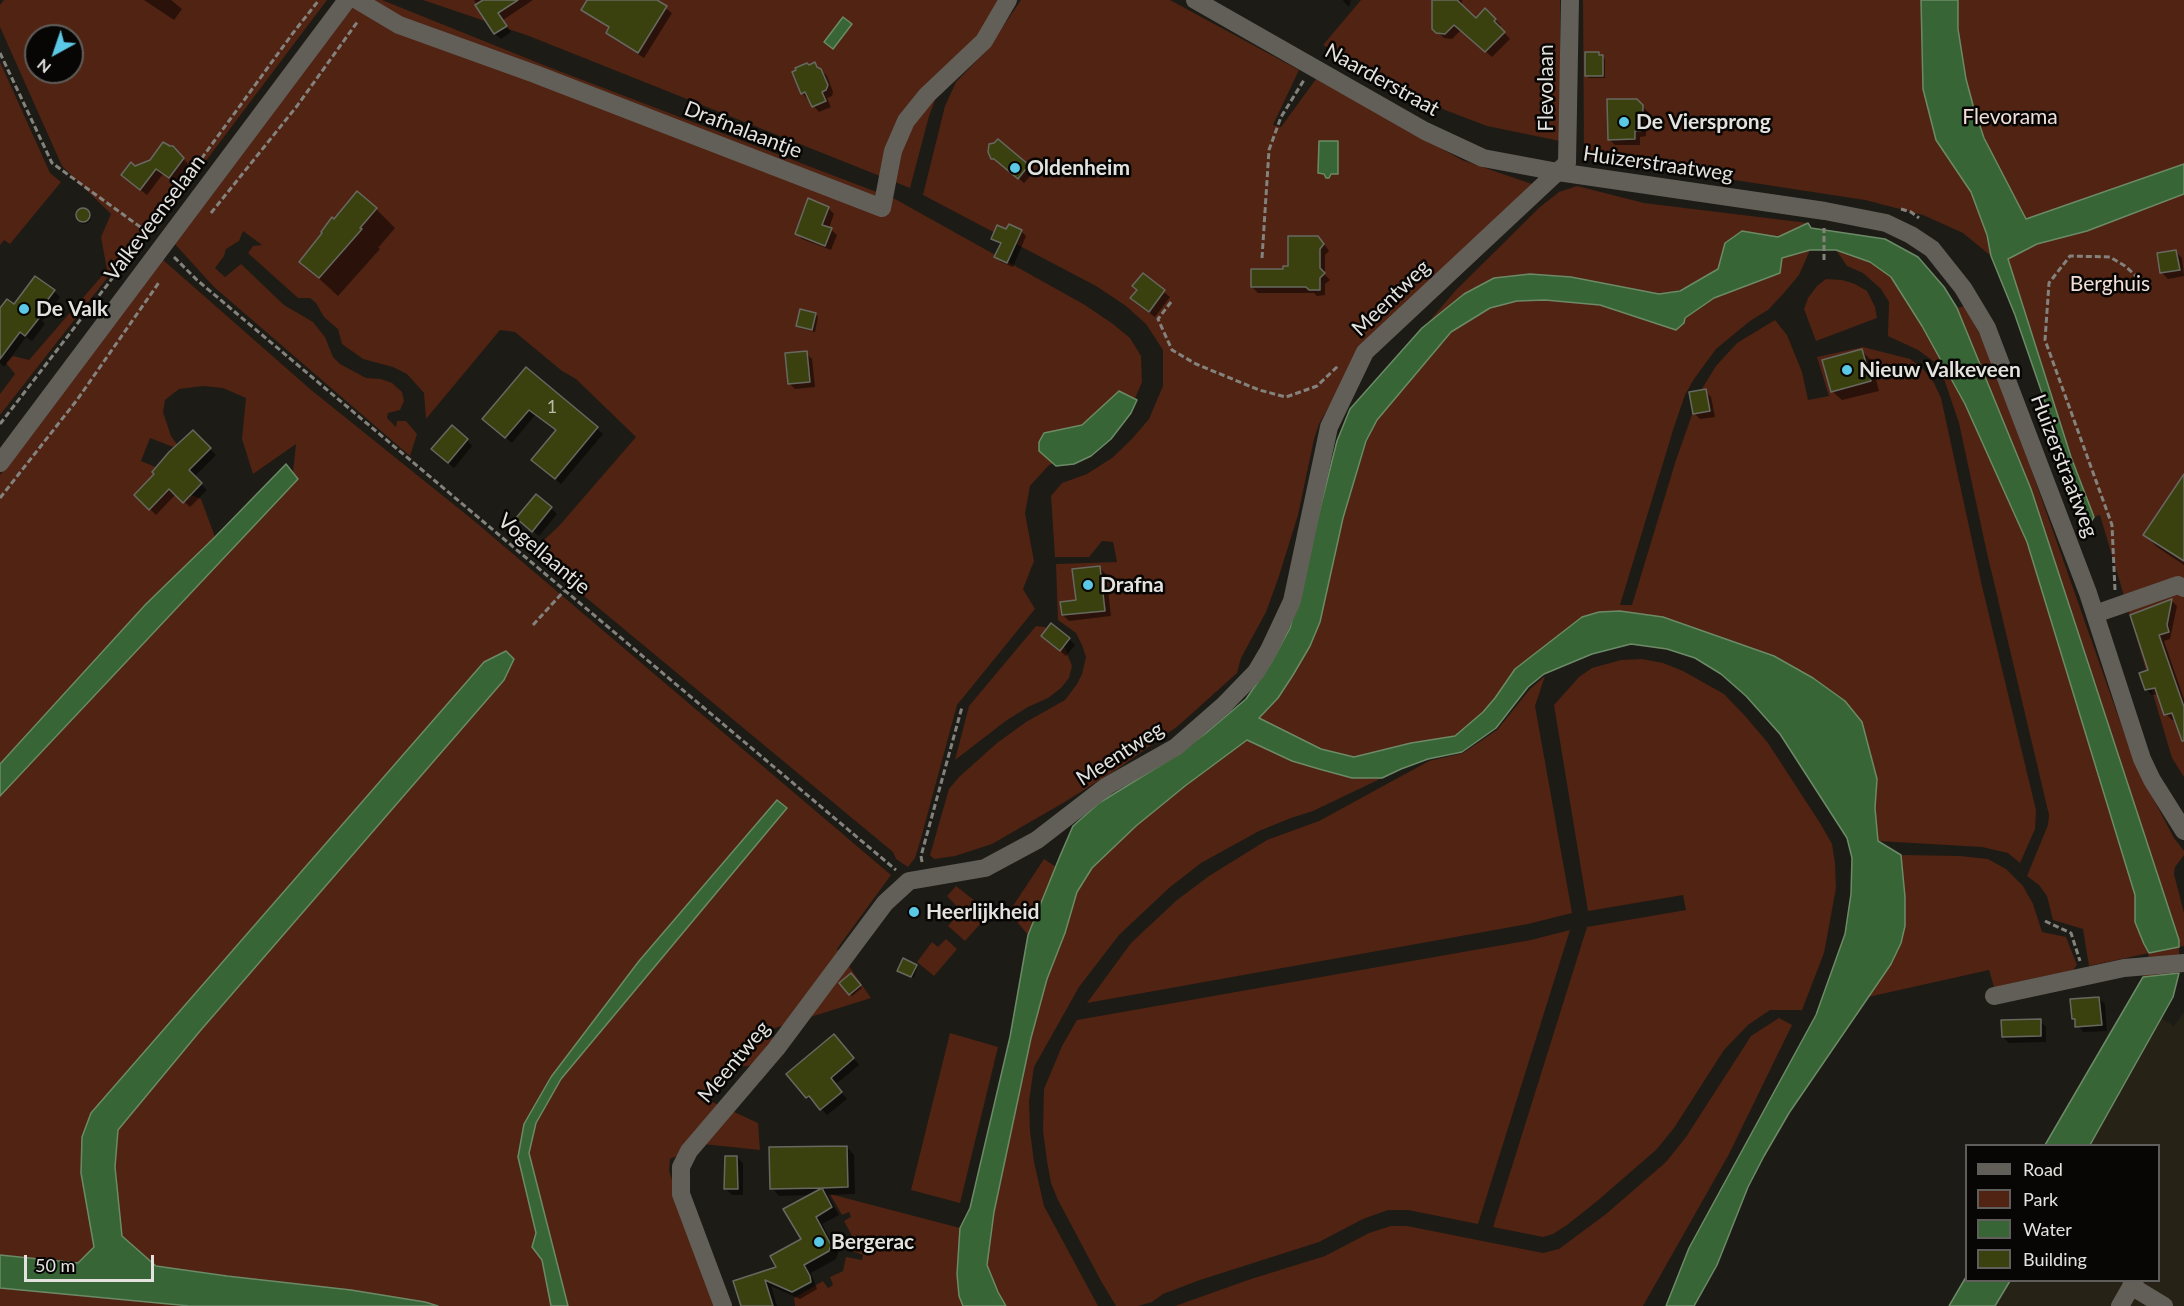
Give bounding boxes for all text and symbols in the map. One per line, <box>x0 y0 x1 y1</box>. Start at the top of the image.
north arrow <box>24 24 84 84</box>
street label: Naarderstraat <box>1321 38 1443 122</box>
street label: Flevolaan <box>1533 44 1559 132</box>
text: N <box>33 55 54 78</box>
street label: Drafnalaantje <box>681 96 805 164</box>
park label: Flevorama <box>1962 104 2058 130</box>
place label: De Viersprong <box>1636 109 1771 135</box>
marker: De Viersprong <box>1617 115 1631 129</box>
street label: Huizerstraatweg <box>1581 141 1735 187</box>
street label: Valkeveenselaan <box>99 150 211 286</box>
place label: Oldenheim <box>1027 155 1130 181</box>
marker: Oldenheim <box>1008 161 1022 175</box>
street label: Meentweg <box>1347 255 1435 341</box>
park label: Berghuis <box>2070 271 2150 297</box>
place label: De Valk <box>36 296 108 322</box>
marker: De Valk <box>17 302 31 316</box>
place label: Nieuw Valkeveen <box>1859 357 2021 383</box>
marker: Nieuw Valkeveen <box>1840 363 1854 377</box>
street label: Huizerstraatweg <box>2025 391 2103 541</box>
house number: 1 <box>547 396 557 418</box>
street label: Vogellaantje <box>493 508 595 600</box>
place label: Drafna <box>1100 572 1164 598</box>
marker: Drafna <box>1081 578 1095 592</box>
street label: Meentweg <box>1072 717 1168 791</box>
place label: Heerlijkheid <box>926 899 1040 925</box>
marker: Heerlijkheid <box>907 905 921 919</box>
street label: Meentweg <box>693 1016 775 1108</box>
legend <box>1965 1144 2160 1282</box>
text: Road <box>2023 1158 2063 1180</box>
text: Park <box>2023 1188 2058 1210</box>
text: Water <box>2023 1218 2072 1240</box>
place label: Bergerac <box>831 1229 914 1255</box>
marker: Bergerac <box>812 1235 826 1249</box>
scale bar <box>27 1243 158 1281</box>
text: Building <box>2023 1248 2087 1270</box>
text: 50 m <box>35 1254 75 1276</box>

